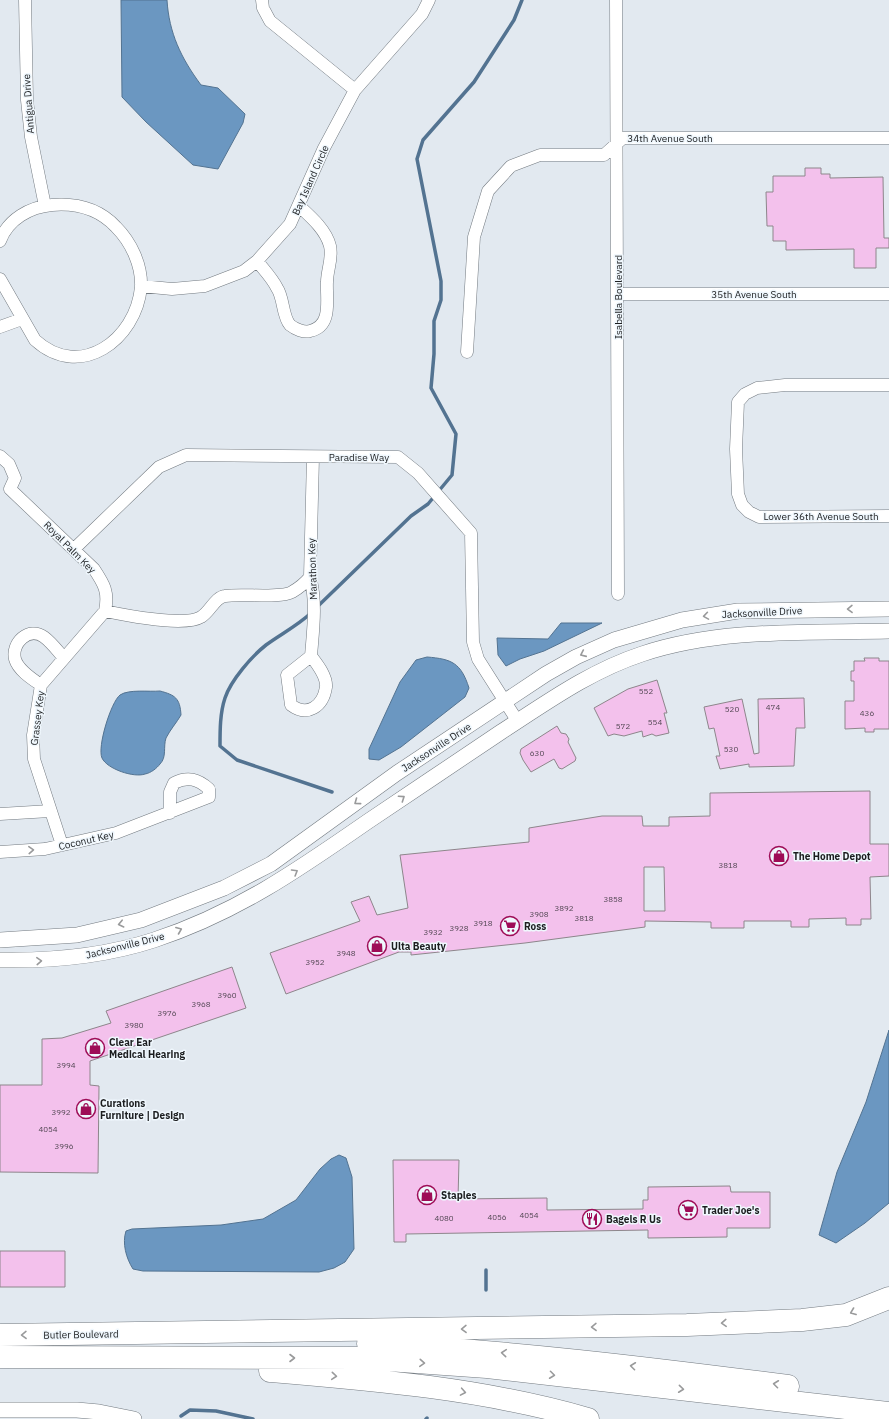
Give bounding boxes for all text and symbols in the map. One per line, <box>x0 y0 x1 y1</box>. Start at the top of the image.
street label: Antigua Drive <box>20 73 37 134</box>
street label: 34th Avenue South <box>627 132 713 145</box>
street label: Bay Island Circle <box>289 143 332 217</box>
street label: Isabella Boulevard <box>612 255 625 339</box>
street label: 35th Avenue South <box>711 288 797 301</box>
street label: Paradise Way <box>329 451 389 464</box>
street label: Lower 36th Avenue South <box>763 510 879 523</box>
street label: Royal Palm Key <box>41 518 99 576</box>
street label: Marathon Key <box>305 538 320 600</box>
street label: Jacksonville Drive <box>721 604 803 621</box>
one-way arrow <box>847 605 853 613</box>
one-way arrow <box>703 611 709 620</box>
one-way arrow <box>579 649 587 657</box>
house number: 552 <box>639 686 653 696</box>
street label: Grassey Key <box>28 690 47 746</box>
house number: 474 <box>766 702 780 712</box>
house number: 520 <box>725 704 739 714</box>
house number: 436 <box>860 708 874 718</box>
house number: 554 <box>648 717 662 727</box>
street label: Jacksonville Drive <box>399 720 474 775</box>
house number: 572 <box>616 721 630 731</box>
house number: 530 <box>724 744 738 754</box>
house number: 630 <box>530 748 544 758</box>
one-way arrow <box>398 795 405 803</box>
one-way arrow <box>354 797 361 805</box>
street label: Coconut Key <box>57 828 115 853</box>
shop icon: The Home Depot <box>768 845 790 867</box>
one-way arrow <box>28 846 34 855</box>
place label: The Home Depot <box>793 850 871 863</box>
house number: 3818 <box>718 860 738 870</box>
one-way arrow <box>291 869 298 877</box>
house number: 3858 <box>603 894 623 904</box>
house number: 3892 <box>554 903 574 913</box>
house number: 3908 <box>529 909 549 919</box>
house number: 3818 <box>574 913 594 923</box>
supermarket icon: Ross <box>499 915 521 937</box>
house number: 3918 <box>473 918 493 928</box>
one-way arrow <box>118 920 124 928</box>
place label: Ross <box>524 920 546 933</box>
house number: 3928 <box>449 923 469 933</box>
one-way arrow <box>176 927 183 935</box>
house number: 3932 <box>423 927 443 937</box>
street label: Jacksonville Drive <box>84 929 166 962</box>
shop icon: Ulta Beauty <box>366 935 388 957</box>
place label: Ulta Beauty <box>391 940 447 953</box>
house number: 3948 <box>336 948 356 958</box>
one-way arrow <box>36 956 42 965</box>
house number: 3952 <box>305 957 325 967</box>
house number: 3960 <box>217 990 237 1000</box>
house number: 3968 <box>191 999 211 1009</box>
house number: 3976 <box>157 1008 177 1018</box>
house number: 3980 <box>124 1020 144 1030</box>
place label: Clear Ear Medical Hearing <box>109 1036 185 1061</box>
shop icon: Clear Ear Medical Hearing <box>84 1037 106 1059</box>
house number: 3994 <box>56 1060 76 1070</box>
place label: Curations Furniture | Design <box>100 1097 185 1122</box>
shop icon: Curations Furniture | Design <box>75 1098 97 1120</box>
house number: 3992 <box>51 1107 71 1117</box>
house number: 4054 <box>38 1124 58 1134</box>
house number: 3996 <box>54 1141 74 1151</box>
shop icon: Staples <box>416 1184 438 1206</box>
place label: Staples <box>441 1189 476 1202</box>
supermarket icon: Trader Joe's <box>677 1199 699 1221</box>
place label: Trader Joe's <box>702 1204 759 1217</box>
restaurant icon: Bagels R Us <box>581 1208 603 1230</box>
house number: 4054 <box>519 1210 539 1220</box>
house number: 4056 <box>487 1212 507 1222</box>
house number: 4080 <box>434 1213 454 1223</box>
place label: Bagels R Us <box>606 1213 661 1226</box>
one-way arrow <box>850 1308 857 1316</box>
one-way arrow <box>721 1319 727 1328</box>
one-way arrow <box>591 1323 597 1331</box>
one-way arrow <box>461 1324 467 1333</box>
street label: Butler Boulevard <box>43 1327 119 1342</box>
one-way arrow <box>21 1331 27 1339</box>
one-way arrow <box>501 1349 507 1358</box>
one-way arrow <box>289 1354 295 1362</box>
one-way arrow <box>419 1358 425 1367</box>
one-way arrow <box>630 1362 637 1371</box>
one-way arrow <box>549 1370 555 1379</box>
one-way arrow <box>331 1372 337 1381</box>
one-way arrow <box>773 1380 779 1389</box>
one-way arrow <box>678 1384 684 1393</box>
one-way arrow <box>460 1387 466 1395</box>

